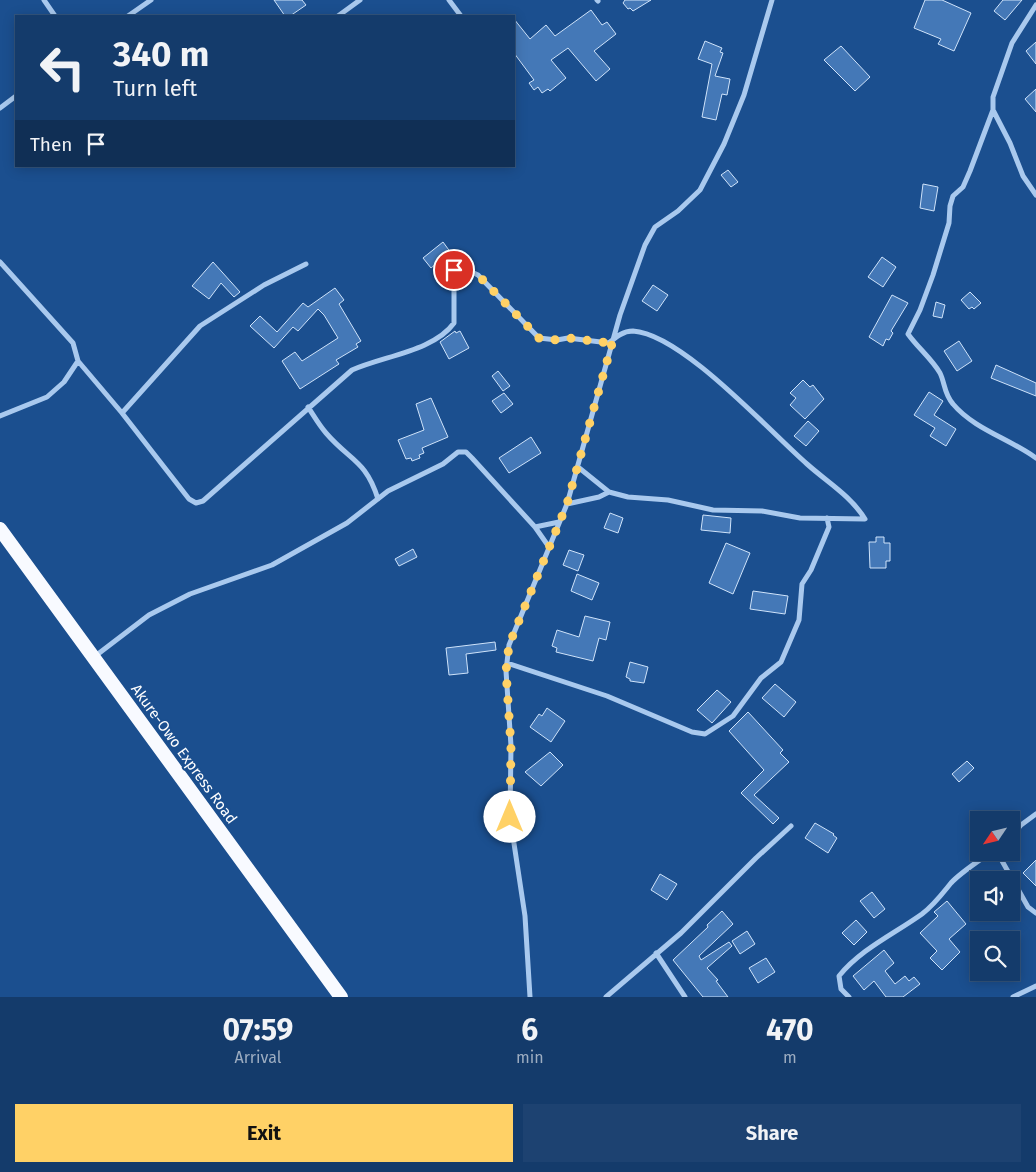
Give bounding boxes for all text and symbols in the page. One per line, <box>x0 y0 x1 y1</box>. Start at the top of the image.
text: 340 m <box>113 33 209 75</box>
icon: left <box>30 35 95 100</box>
text: Turn left <box>113 75 197 102</box>
icon: arrive <box>82 130 110 158</box>
text: Then <box>30 133 72 156</box>
pin <box>433 249 475 291</box>
icon: arrive <box>440 256 468 284</box>
street label: Akure-Owo Express Road <box>127 681 241 827</box>
position arrow <box>483 790 535 842</box>
north arrow <box>970 811 1020 861</box>
map controls <box>970 811 1020 981</box>
button: sound <box>970 871 1020 921</box>
button: search <box>970 931 1020 981</box>
text: 07:59 <box>223 1012 293 1048</box>
text: 6 <box>521 1012 538 1048</box>
text: 470 <box>766 1012 813 1048</box>
text: Arrival <box>235 1048 281 1067</box>
text: min <box>516 1048 544 1067</box>
text: m <box>783 1048 797 1067</box>
button: Exit <box>15 1104 513 1162</box>
button: Share <box>523 1104 1021 1162</box>

